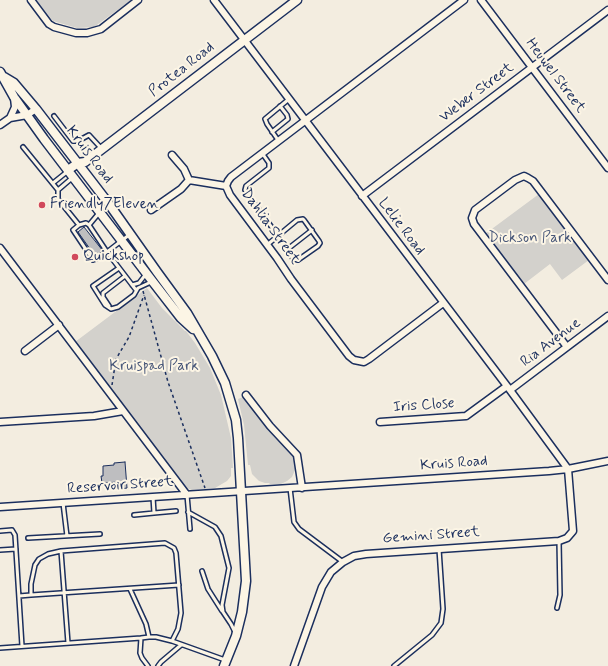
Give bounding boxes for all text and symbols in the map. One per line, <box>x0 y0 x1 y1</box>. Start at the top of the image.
street label: Heuwel Street <box>521 35 589 117</box>
street label: Protea Road <box>146 39 218 101</box>
street label: Weber Street <box>436 59 518 127</box>
street label: Kruis Road <box>62 123 116 187</box>
street label: Dahlia Street <box>236 186 304 268</box>
street label: Lelie Road <box>374 195 428 259</box>
place label: Friendly7Eleven <box>50 196 158 214</box>
marker: Friendly7Eleven <box>37 200 47 210</box>
park label: Dickson Park <box>488 230 572 248</box>
place label: Quickshop <box>83 248 144 266</box>
marker: Quickshop <box>70 252 80 262</box>
street label: Ria Avenue <box>517 315 585 371</box>
park label: Kruispad Park <box>109 358 199 376</box>
street label: Iris Close <box>393 395 455 417</box>
street label: Kruis Road <box>420 453 488 475</box>
street label: Reservoir Street <box>67 473 173 499</box>
street label: Gemini Street <box>382 524 480 548</box>

